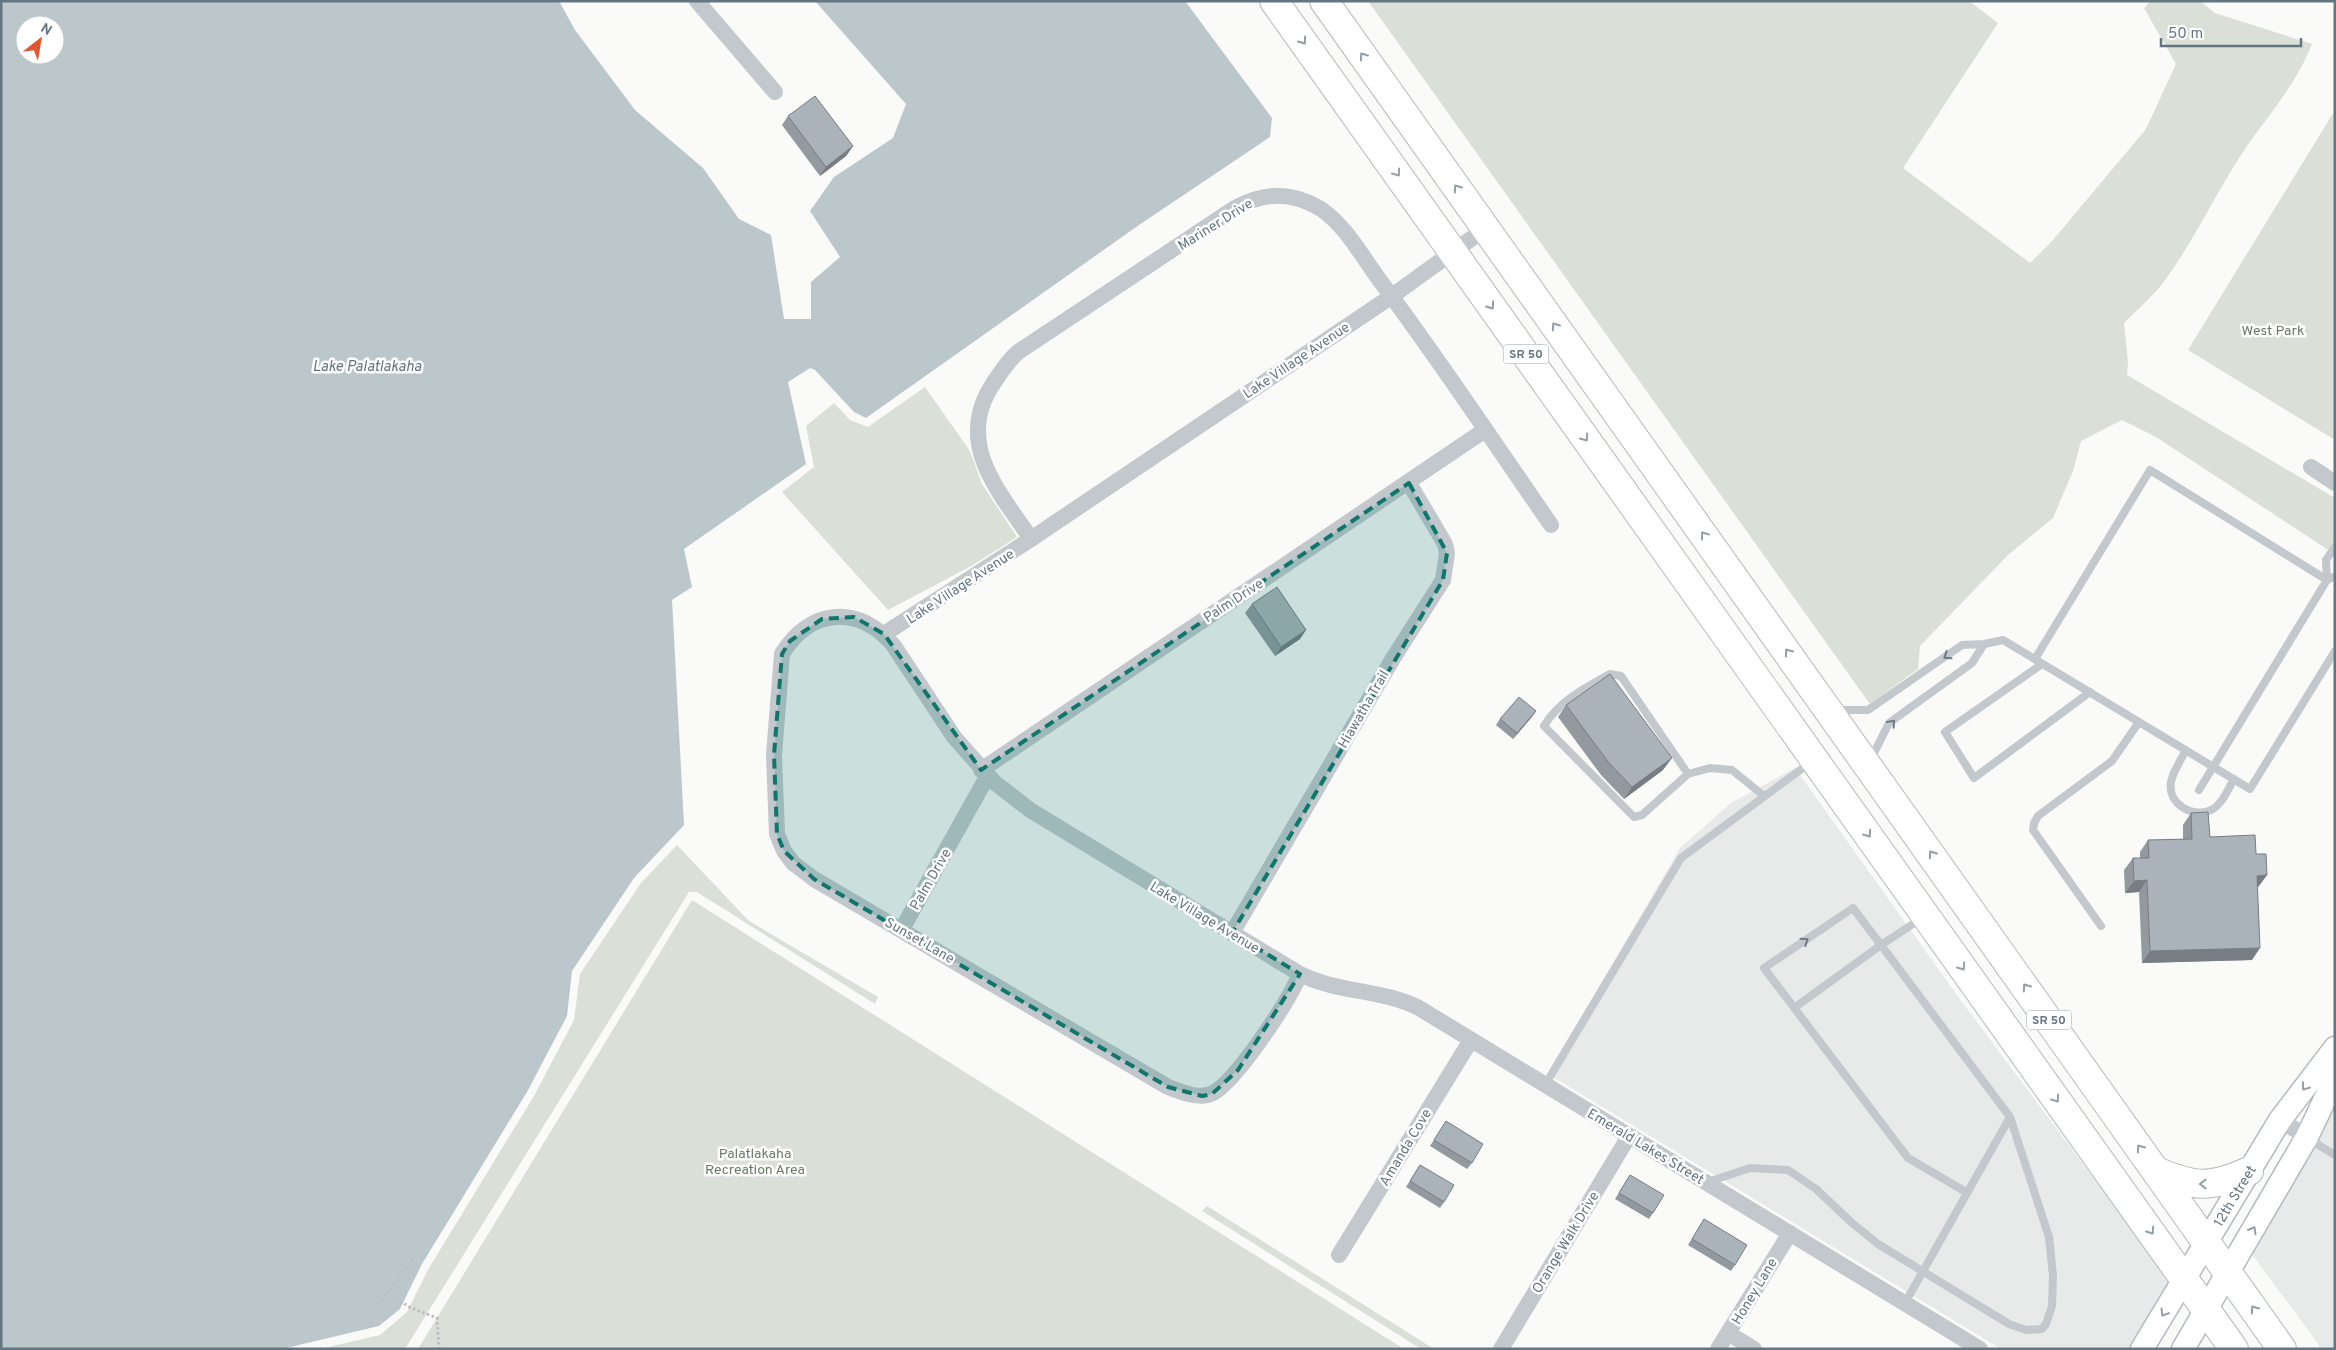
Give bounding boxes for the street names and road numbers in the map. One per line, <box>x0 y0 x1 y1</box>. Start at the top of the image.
street label: Mariner Drive <box>1175 196 1256 255</box>
street label: Lake Village Avenue <box>1240 319 1353 403</box>
road number: SR 50 <box>1504 344 1548 364</box>
street label: Lake Village Avenue <box>904 546 1018 628</box>
street label: Palm Drive <box>1201 576 1267 627</box>
street label: Hiawatha Trail <box>1335 668 1394 752</box>
street label: Palm Drive <box>907 846 956 913</box>
street label: Lake Village Avenue <box>1146 879 1262 958</box>
street label: Sunset Lane <box>881 915 957 968</box>
road number: SR 50 <box>2026 1010 2072 1030</box>
street label: Amanda Cove <box>1377 1106 1436 1189</box>
street label: Emerald Lakes Street <box>1584 1106 1707 1189</box>
street label: 12th Street <box>2211 1163 2261 1230</box>
street label: Orange Walk Drive <box>1529 1189 1603 1297</box>
street label: Honey Lane <box>1729 1255 1782 1328</box>

